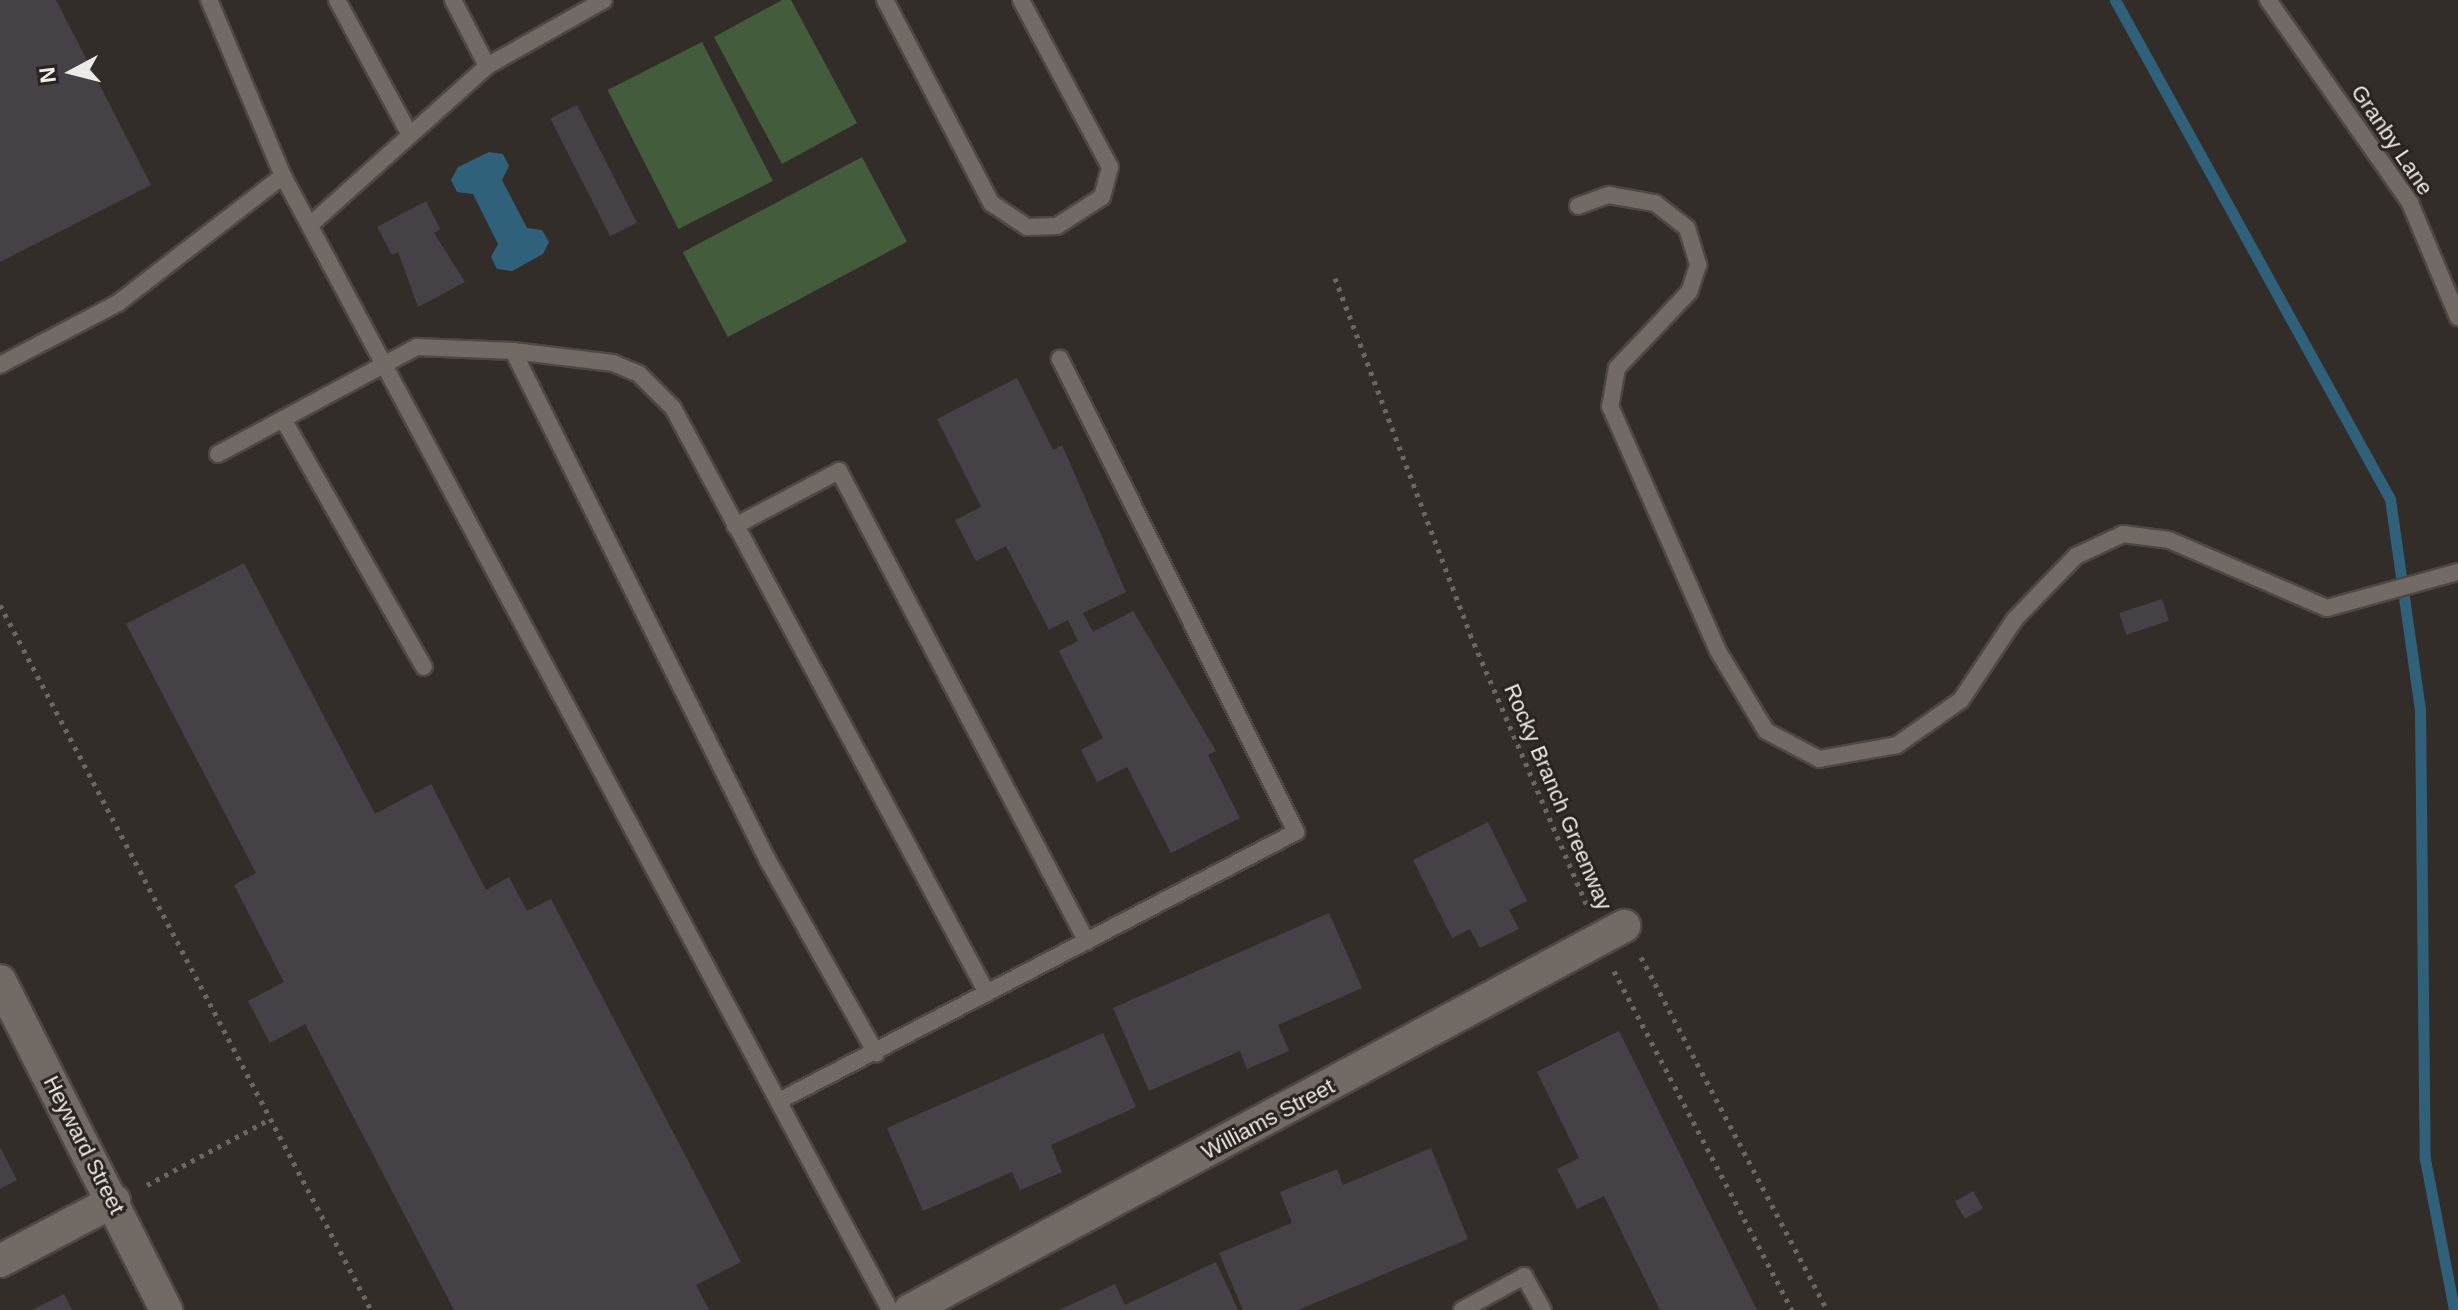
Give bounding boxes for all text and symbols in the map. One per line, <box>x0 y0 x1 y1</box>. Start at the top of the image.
north arrow <box>32 32 112 112</box>
text: N <box>34 66 61 84</box>
street label: Granby Lane <box>2345 80 2439 200</box>
street label: Rocky Branch Greenway <box>1498 680 1618 914</box>
street label: Heyward Street <box>38 1071 130 1219</box>
street label: Williams Street <box>1197 1073 1339 1165</box>

